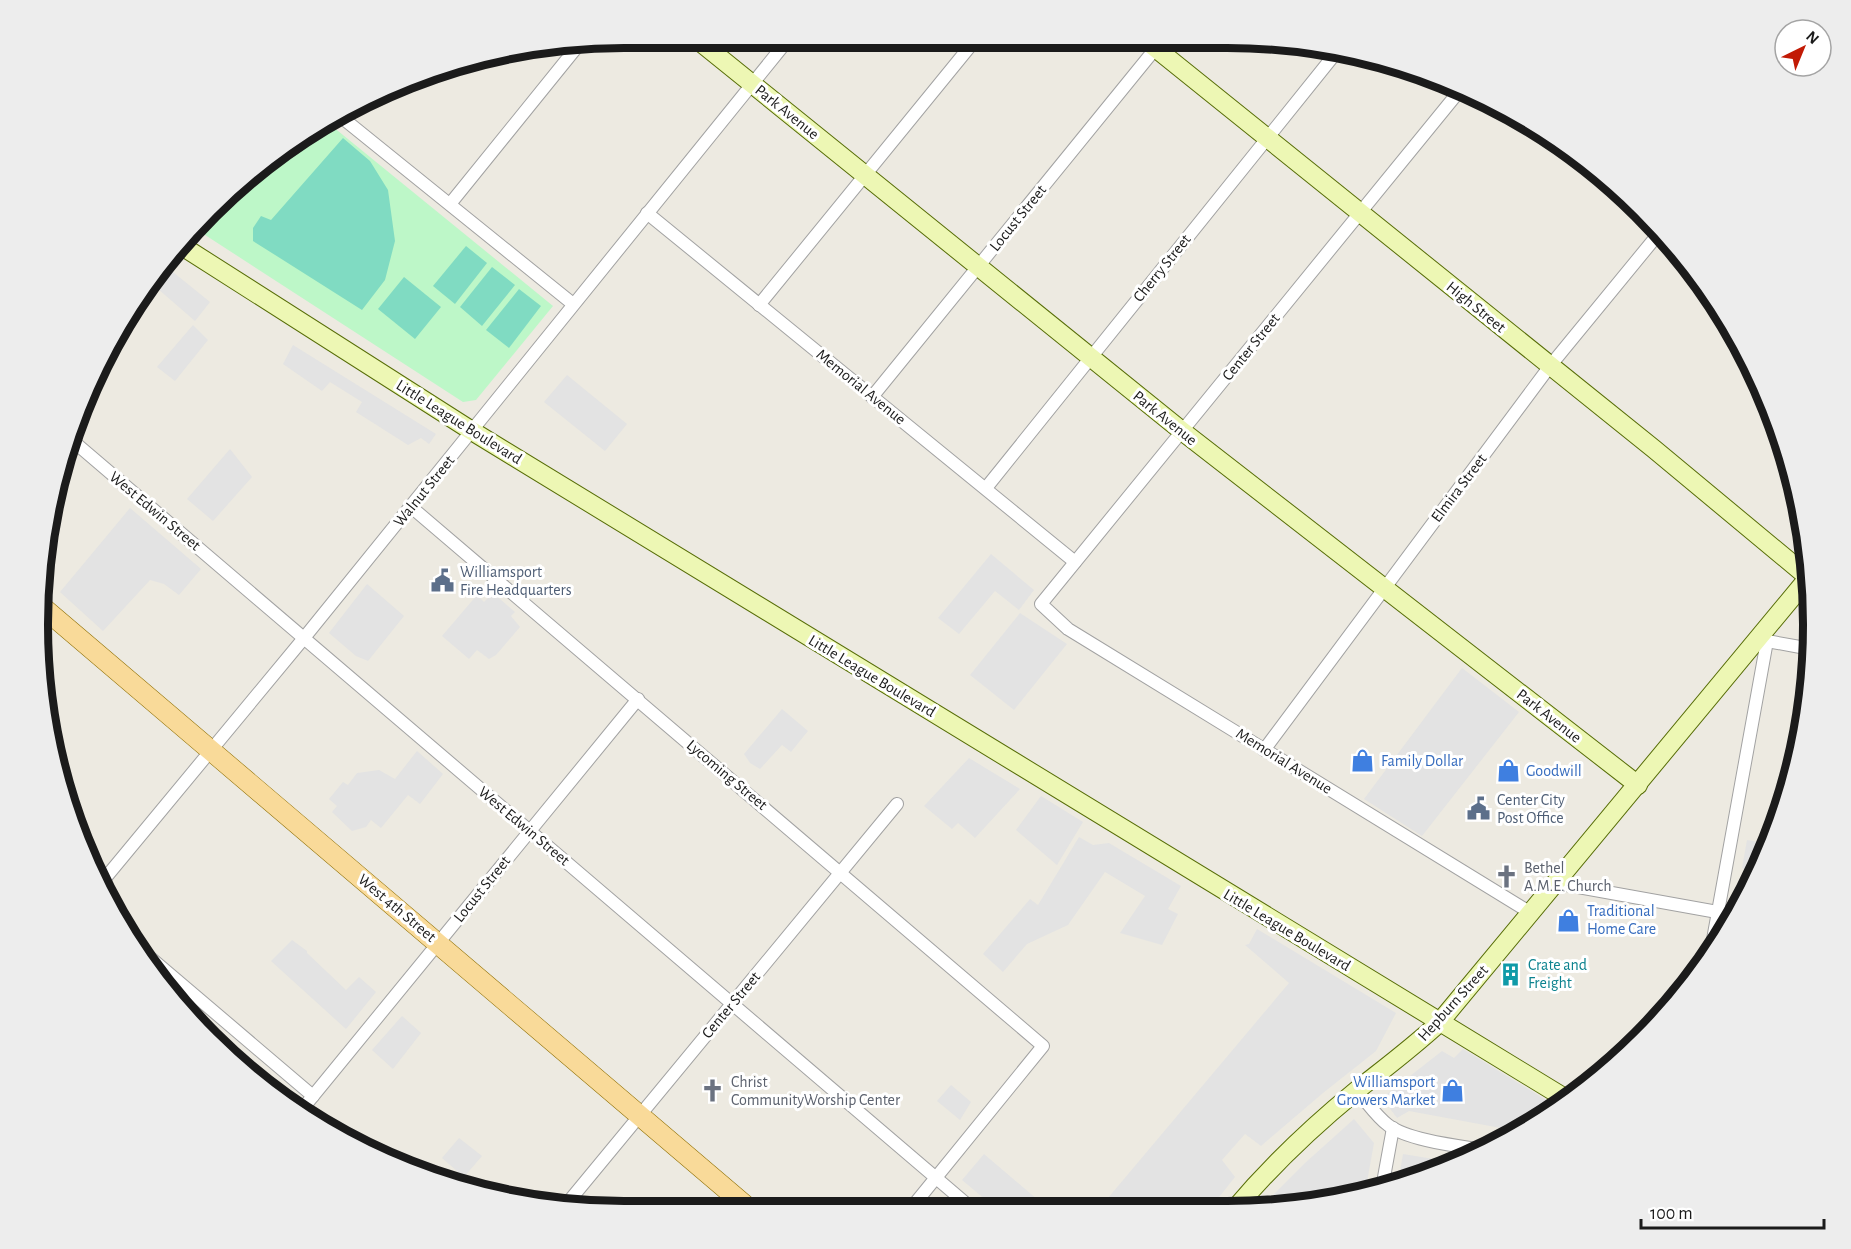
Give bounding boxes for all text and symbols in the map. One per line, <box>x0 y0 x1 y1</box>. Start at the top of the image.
north arrow <box>1773 18 1833 78</box>
text: N <box>1803 28 1822 47</box>
street label: Park Avenue <box>752 82 822 142</box>
street label: Locust Street <box>987 182 1049 254</box>
street label: Cherry Street <box>1130 231 1195 305</box>
street label: High Street <box>1443 278 1509 336</box>
street label: Center Street <box>1219 310 1283 384</box>
street label: Memorial Avenue <box>813 346 909 428</box>
street label: Little League Boulevard <box>393 377 525 467</box>
street label: Park Avenue <box>1130 388 1200 448</box>
street label: Elmira Street <box>1428 451 1490 525</box>
street label: Walnut Street <box>391 452 457 530</box>
street label: West Edwin Street <box>106 468 204 554</box>
place label: Williamsport Fire Headquarters <box>460 564 572 598</box>
public building icon: Williamsport Fire Headquarters <box>429 568 455 594</box>
street label: Little League Boulevard <box>806 632 938 720</box>
street label: Park Avenue <box>1514 686 1584 746</box>
street label: Memorial Avenue <box>1233 725 1335 797</box>
street label: Lycoming Street <box>683 737 770 814</box>
shop icon: Family Dollar <box>1350 748 1376 774</box>
place label: Family Dollar <box>1381 753 1464 770</box>
shop icon: Goodwill <box>1495 758 1521 784</box>
place label: Goodwill <box>1526 763 1582 779</box>
street label: West Edwin Street <box>475 783 573 869</box>
place label: Center City Post Office <box>1497 792 1565 826</box>
public building icon: Center City Post Office <box>1466 796 1492 822</box>
street label: Locust Street <box>451 853 513 925</box>
place label: Bethel A.M.E. Church <box>1524 860 1612 894</box>
church icon: Bethel A.M.E. Church <box>1493 864 1519 890</box>
street label: West 4th Street <box>355 871 439 945</box>
street label: Little League Boulevard <box>1221 886 1353 974</box>
place label: Traditional Home Care <box>1587 903 1656 937</box>
shop icon: Traditional Home Care <box>1556 907 1582 933</box>
place label: Crate and Freight <box>1528 957 1587 991</box>
building icon: Crate and Freight <box>1497 961 1523 987</box>
street label: Hepburn Street <box>1415 962 1491 1044</box>
street label: Center Street <box>699 969 763 1041</box>
place label: Christ CommunityWorship Center <box>731 1074 901 1109</box>
place label: Williamsport Growers Market <box>1337 1074 1435 1108</box>
church icon: Christ CommunityWorship Center <box>700 1078 726 1104</box>
shop icon: Williamsport Growers Market <box>1440 1078 1466 1104</box>
scale bar <box>1641 1192 1824 1230</box>
text: 100 m <box>1650 1205 1693 1223</box>

